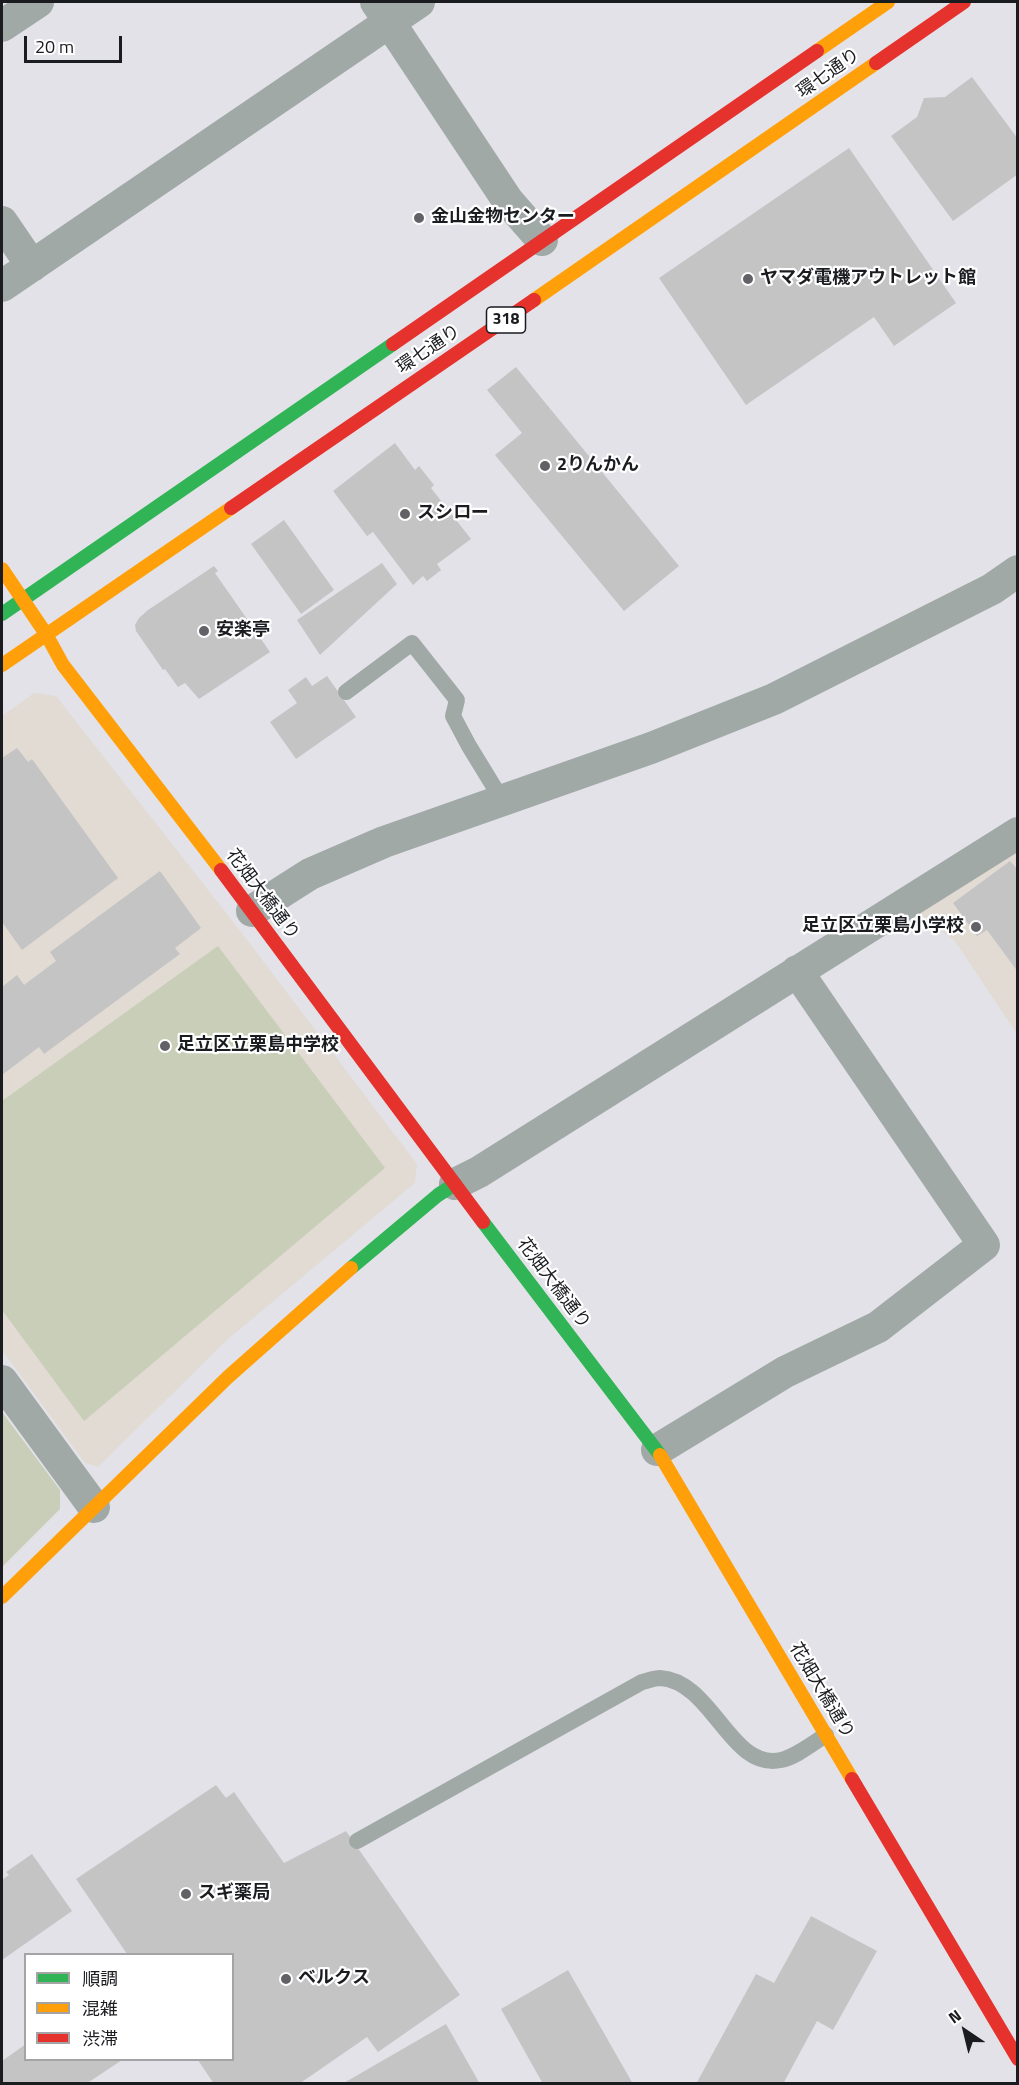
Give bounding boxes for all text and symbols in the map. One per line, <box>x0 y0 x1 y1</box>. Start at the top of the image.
scale bar <box>27 24 124 62</box>
text: 20 m <box>35 33 74 60</box>
street label: 環七通り <box>793 45 865 103</box>
place label: 金山金物センター <box>431 207 575 229</box>
marker: 金山金物センター <box>412 211 426 225</box>
place label: ヤマダ電機アウトレット館 <box>760 268 976 290</box>
marker: ヤマダ電機アウトレット館 <box>741 272 755 286</box>
road number: 318 <box>486 307 526 333</box>
street label: 環七通り <box>393 321 465 379</box>
place label: 2りんかん <box>557 455 639 477</box>
marker: 2りんかん <box>538 459 552 473</box>
place label: スシロー <box>417 503 489 525</box>
marker: スシロー <box>398 507 412 521</box>
place label: 安楽亭 <box>216 620 270 642</box>
marker: 安楽亭 <box>197 624 211 638</box>
street label: 花畑大橋通り <box>221 845 303 945</box>
place label: 足立区立栗島小学校 <box>802 916 964 938</box>
marker: 足立区立栗島小学校 <box>969 920 983 934</box>
place label: 足立区立栗島中学校 <box>177 1035 339 1057</box>
marker: 足立区立栗島中学校 <box>158 1039 172 1053</box>
street label: 花畑大橋通り <box>512 1234 594 1334</box>
street label: 花畑大橋通り <box>784 1639 858 1743</box>
place label: スギ薬局 <box>198 1883 270 1905</box>
marker: スギ薬局 <box>179 1887 193 1901</box>
legend <box>24 1953 234 2061</box>
text: 順調 <box>82 1965 118 1992</box>
place label: ベルクス <box>298 1968 370 1990</box>
marker: ベルクス <box>279 1972 293 1986</box>
text: 混雑 <box>82 1995 118 2022</box>
north arrow <box>935 2001 995 2061</box>
text: N <box>943 2003 966 2029</box>
text: 渋滞 <box>82 2025 118 2052</box>

